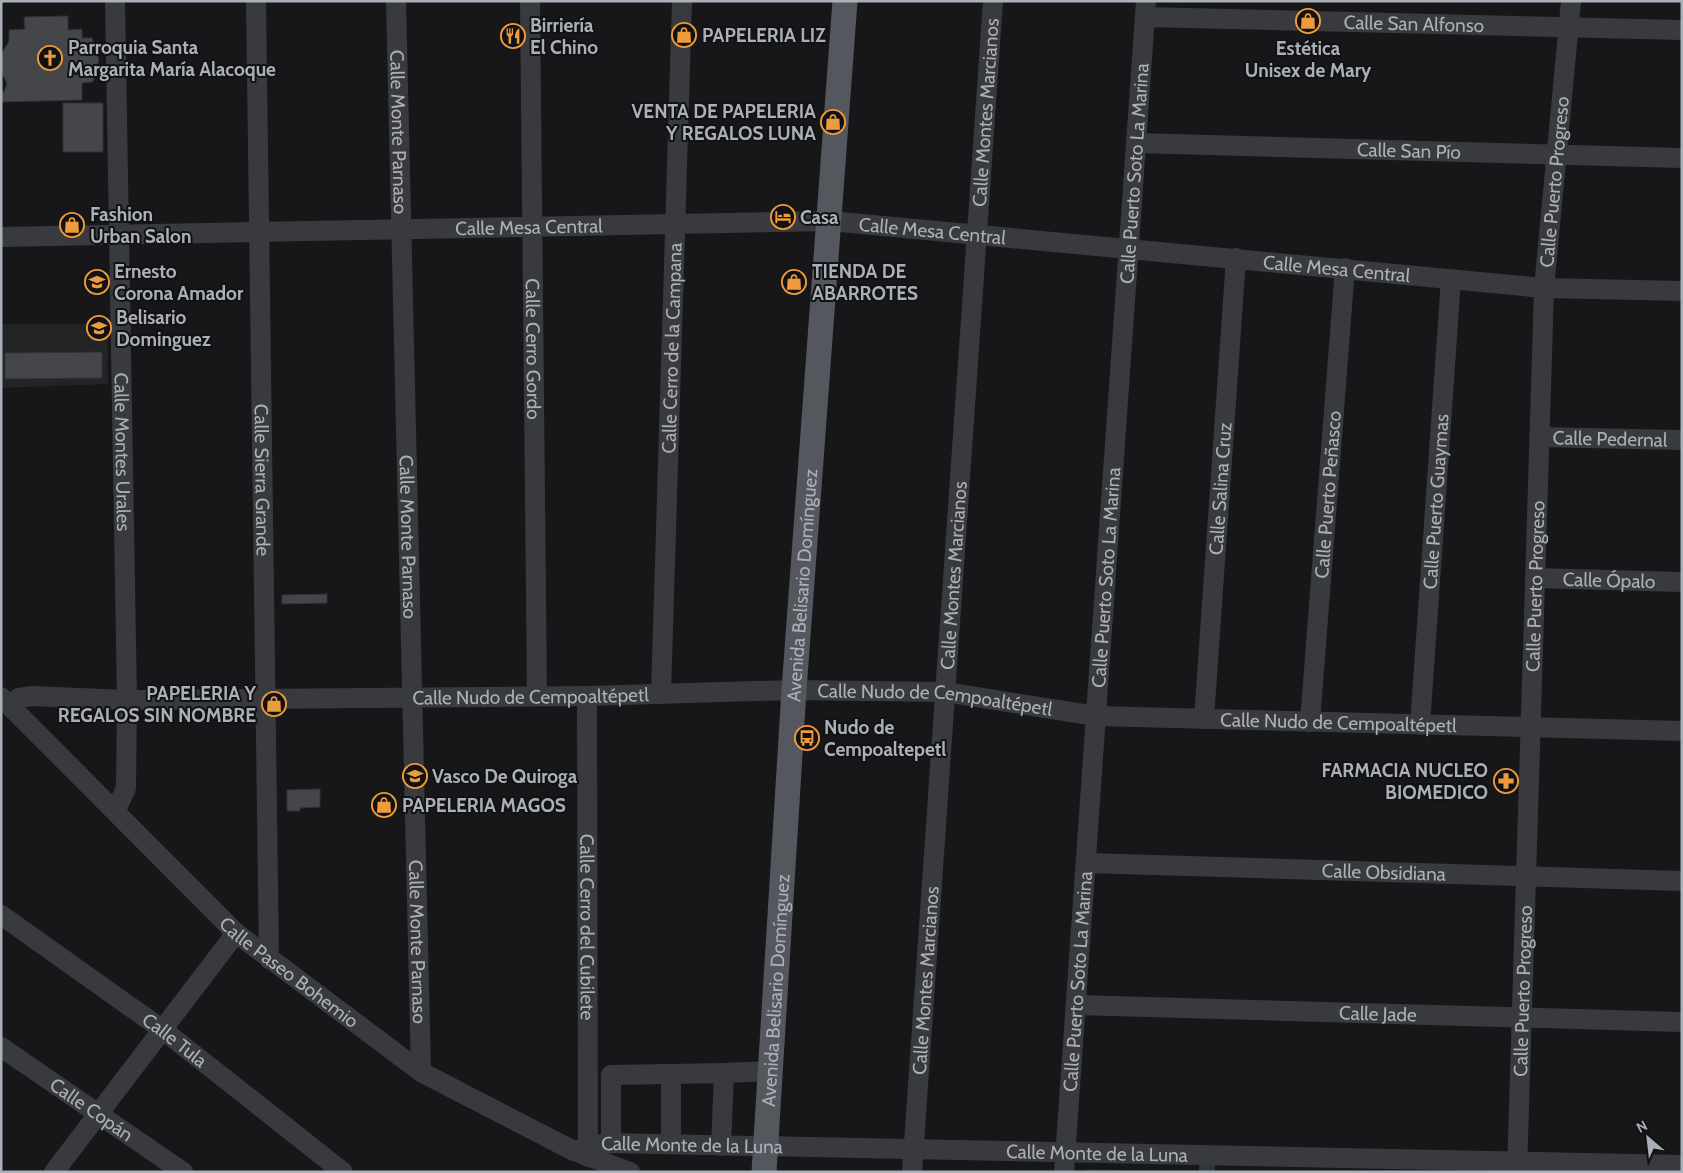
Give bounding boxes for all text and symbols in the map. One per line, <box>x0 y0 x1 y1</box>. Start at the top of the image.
shop icon: Estética Unisex de Mary <box>1295 8 1321 34</box>
street label: Calle San Alfonso <box>1343 11 1484 37</box>
place label: Birriería El Chino <box>530 14 598 59</box>
street label: Calle Montes Marcianos <box>968 17 1004 208</box>
shop icon: PAPELERIA LIZ <box>671 22 697 48</box>
restaurant icon: Birriería El Chino <box>500 23 526 49</box>
place label: PAPELERIA LIZ <box>702 24 826 47</box>
place label: Parroquia Santa Margarita María Alacoque <box>68 36 276 81</box>
place label: Estética Unisex de Mary <box>1245 37 1372 82</box>
church icon: Parroquia Santa Margarita María Alacoque <box>37 45 63 71</box>
street label: Calle Monte Parnaso <box>385 50 412 214</box>
street label: Calle Puerto Soto La Marina <box>1115 62 1154 284</box>
street label: Calle Puerto Progreso <box>1535 95 1574 268</box>
place label: VENTA DE PAPELERIA Y REGALOS LUNA <box>632 100 816 145</box>
shop icon: VENTA DE PAPELERIA Y REGALOS LUNA <box>820 109 846 135</box>
street label: Calle San Pío <box>1357 138 1461 164</box>
place label: Fashion Urban Salon <box>90 203 191 248</box>
hotel icon: Casa <box>770 204 796 230</box>
place label: Casa <box>800 206 839 229</box>
shop icon: Fashion Urban Salon <box>59 212 85 238</box>
street label: Calle Mesa Central <box>858 213 1007 249</box>
street label: Calle Mesa Central <box>455 214 603 240</box>
street label: Calle Cerro de la Campana <box>657 242 687 454</box>
street label: Calle Mesa Central <box>1262 251 1412 287</box>
place label: Ernesto Corona Amador <box>114 260 244 305</box>
place label: TIENDA DE ABARROTES <box>812 260 918 305</box>
school or university icon: Ernesto Corona Amador <box>84 269 110 295</box>
shop icon: TIENDA DE ABARROTES <box>781 269 807 295</box>
street label: Calle Cerro Gordo <box>521 278 545 420</box>
place label: Belisario Dominguez <box>116 306 211 351</box>
school or university icon: Belisario Dominguez <box>86 315 112 341</box>
street label: Calle Montes Urales <box>109 372 135 532</box>
street label: Calle Sierra Grande <box>249 404 275 557</box>
street label: Calle Puerto Peñasco <box>1310 410 1346 579</box>
street label: Calle Puerto Guaymas <box>1418 413 1454 590</box>
street label: Calle Salina Cruz <box>1204 421 1237 556</box>
street label: Calle Pedernal <box>1552 426 1668 452</box>
street label: Calle Monte Parnaso <box>395 455 421 619</box>
street label: Calle Puerto Soto La Marina <box>1087 466 1125 689</box>
street label: Avenida Belisario Domínguez <box>782 468 822 702</box>
street label: Calle Montes Marcianos <box>936 480 972 671</box>
street label: Calle Puerto Progreso <box>1521 500 1550 672</box>
street label: Calle Ópalo <box>1562 568 1656 593</box>
street label: Calle Nudo de Cempoaltépetl <box>817 679 1055 721</box>
place label: PAPELERIA Y REGALOS SIN NOMBRE <box>58 682 257 727</box>
street label: Calle Nudo de Cempoaltépetl <box>412 683 650 710</box>
shop icon: PAPELERIA Y REGALOS SIN NOMBRE <box>261 691 287 717</box>
street label: Calle Nudo de Cempoaltépetl <box>1220 708 1457 737</box>
place label: Nudo de Cempoaltepetl <box>824 716 946 761</box>
bus stop icon: Nudo de Cempoaltepetl <box>794 725 820 751</box>
place label: FARMACIA NUCLEO BIOMEDICO <box>1321 759 1488 804</box>
school or university icon: Vasco De Quiroga <box>402 763 428 789</box>
place label: Vasco De Quiroga <box>432 765 578 788</box>
pharmacy icon: FARMACIA NUCLEO BIOMEDICO <box>1493 768 1519 794</box>
shop icon: PAPELERIA MAGOS <box>371 792 397 818</box>
place label: PAPELERIA MAGOS <box>402 794 566 817</box>
street label: Calle Cerro del Cubilete <box>575 834 599 1021</box>
street label: Calle Monte Parnaso <box>404 859 431 1024</box>
street label: Calle Obsidiana <box>1321 859 1446 886</box>
street label: Calle Puerto Soto La Marina <box>1059 870 1097 1093</box>
street label: Avenida Belisario Domínguez <box>757 873 795 1108</box>
street label: Calle Montes Marcianos <box>908 885 944 1076</box>
street label: Calle Puerto Progreso <box>1509 905 1537 1077</box>
street label: Calle Paseo Bohemio <box>214 912 363 1033</box>
street label: Calle Jade <box>1339 1001 1417 1027</box>
street label: Calle Tula <box>138 1008 212 1072</box>
street label: Calle Copán <box>45 1073 137 1146</box>
north arrow <box>1623 1113 1673 1163</box>
text: N <box>1633 1116 1650 1137</box>
street label: Calle Monte de la Luna <box>600 1132 783 1159</box>
street label: Calle Monte de la Luna <box>1006 1140 1188 1167</box>

